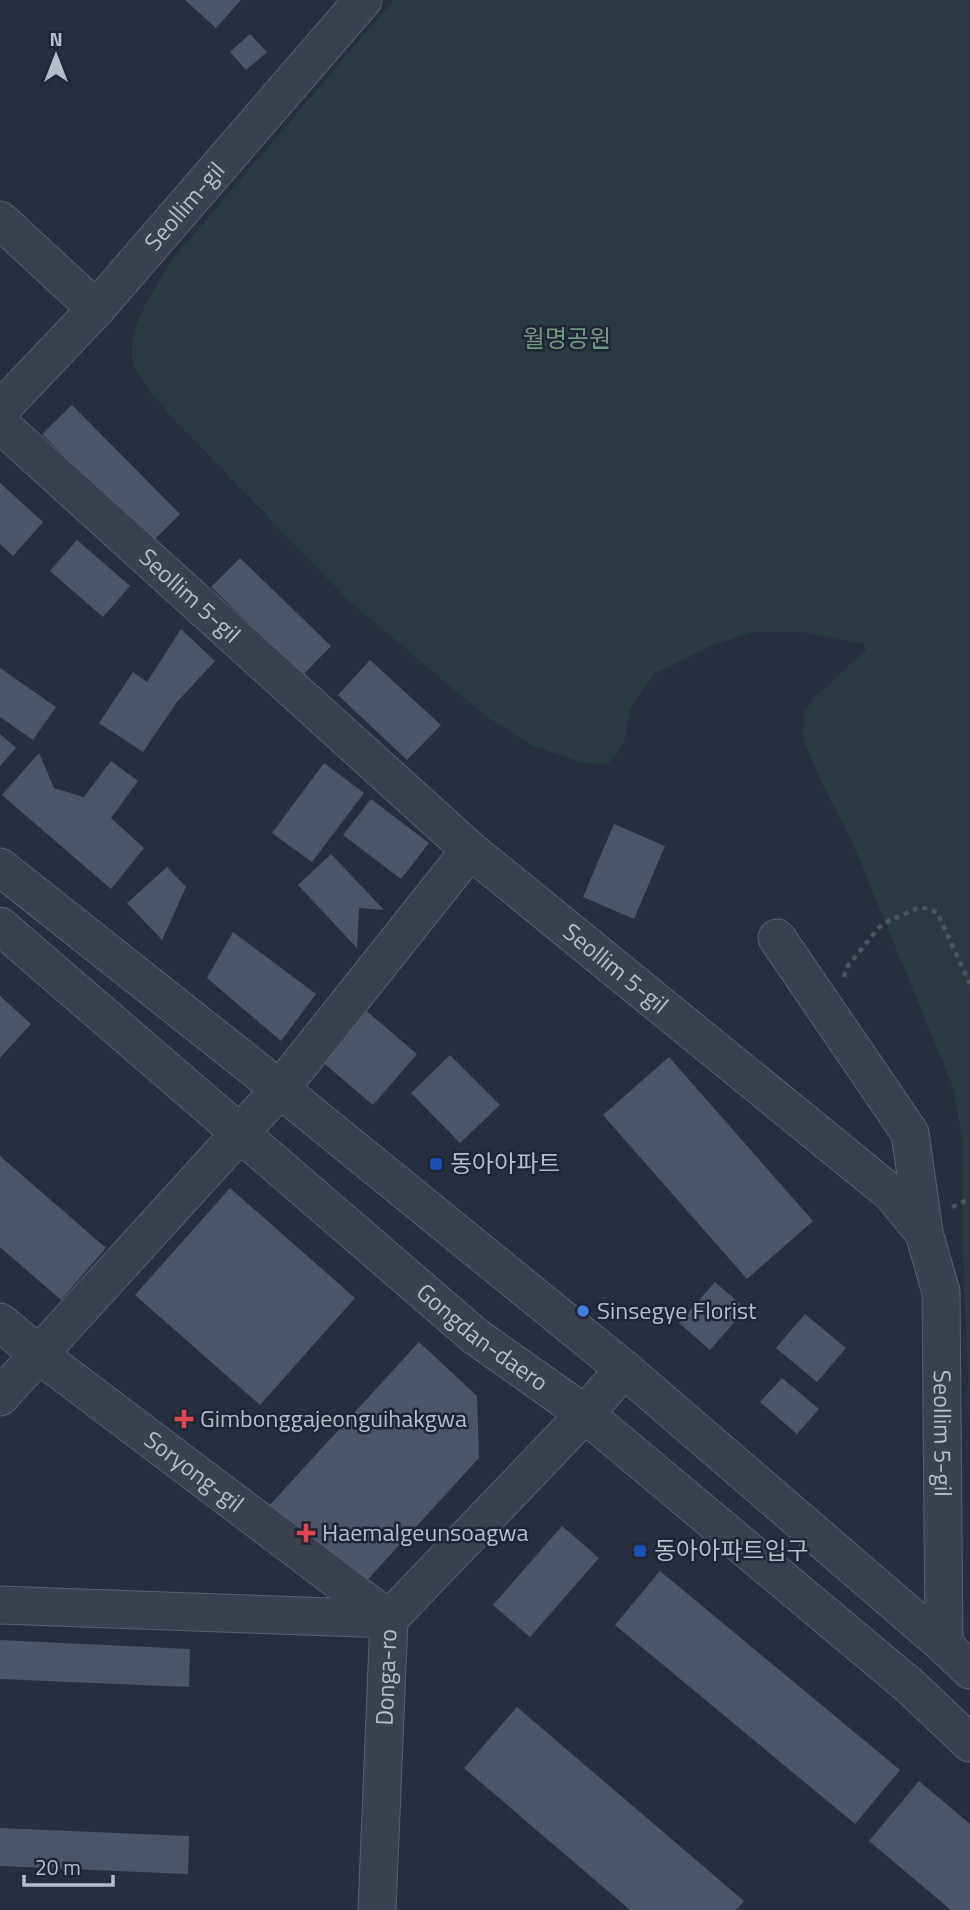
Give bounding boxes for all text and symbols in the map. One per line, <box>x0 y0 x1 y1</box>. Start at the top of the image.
north arrow <box>21 21 91 91</box>
text: N <box>49 24 63 53</box>
street label: Seollim-gil <box>135 153 233 258</box>
park label: 월명공원 <box>523 320 611 356</box>
street label: Seollim 5-gil <box>131 539 249 651</box>
street label: Seollim 5-gil <box>556 914 677 1022</box>
place label: 동아아파트 <box>450 1145 560 1181</box>
marker: 동아아파트 <box>428 1156 444 1172</box>
street label: Gongdan-daero <box>409 1274 556 1399</box>
place label: Sinsegye Florist <box>597 1292 757 1328</box>
marker: Sinsegye Florist <box>575 1303 591 1319</box>
street label: Seollim 5-gil <box>925 1370 962 1497</box>
place label: Gimbonggajeonguihakgwa <box>200 1400 467 1436</box>
marker: Gimbonggajeonguihakgwa <box>174 1409 194 1429</box>
street label: Soryong-gil <box>137 1421 252 1520</box>
place label: Haemalgeunsoagwa <box>322 1514 528 1550</box>
marker: Haemalgeunsoagwa <box>296 1523 316 1543</box>
place label: 동아아파트입구 <box>654 1532 809 1568</box>
marker: 동아아파트입구 <box>632 1543 648 1559</box>
street label: Donga-ro <box>366 1628 406 1726</box>
scale bar <box>24 1843 114 1887</box>
text: 20 m <box>35 1851 81 1883</box>

